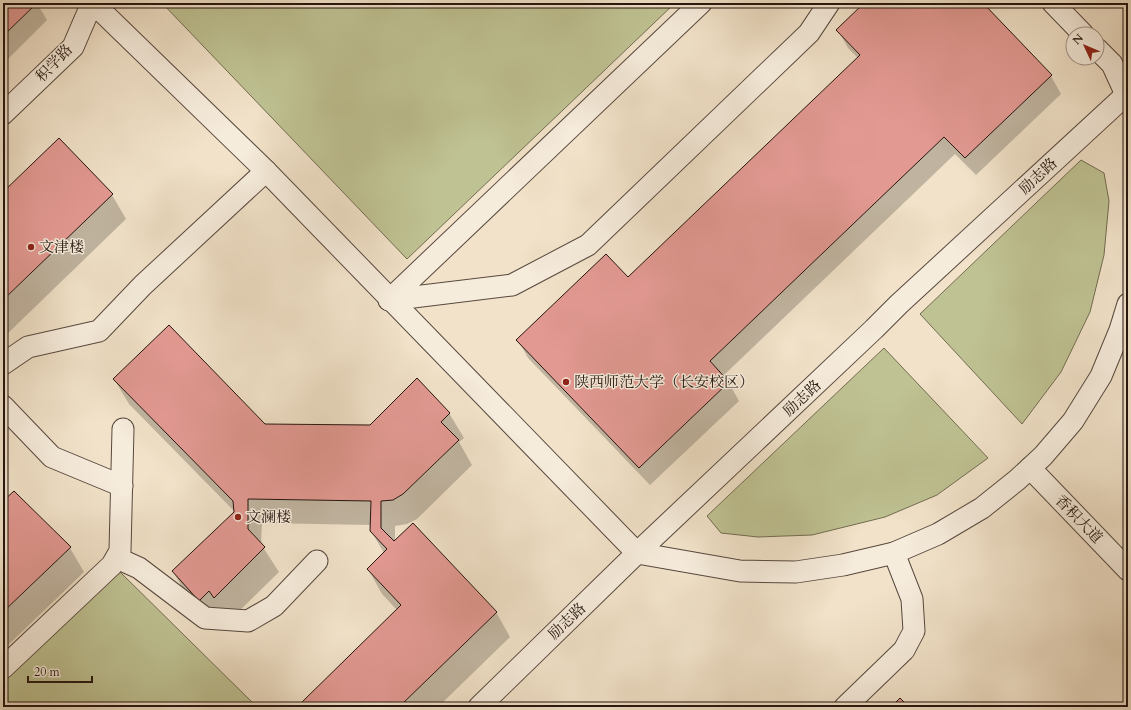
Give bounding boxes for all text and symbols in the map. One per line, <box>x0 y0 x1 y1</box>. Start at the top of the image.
north arrow <box>1065 26 1105 66</box>
text: N <box>1069 30 1087 48</box>
street label: 积学路 <box>31 40 77 86</box>
street label: 励志路 <box>1015 153 1061 199</box>
place label: 文津楼 <box>39 237 84 257</box>
marker: 文津楼 <box>26 242 36 252</box>
place label: 陕西师范大学（长安校区） <box>574 372 754 392</box>
street label: 励志路 <box>779 375 825 421</box>
marker: 陕西师范大学（长安校区） <box>561 377 571 387</box>
street label: 香积大道 <box>1051 490 1107 548</box>
place label: 文澜楼 <box>246 507 291 527</box>
marker: 文澜楼 <box>233 512 243 522</box>
street label: 励志路 <box>544 598 590 644</box>
scale bar <box>28 658 92 684</box>
text: 20 m <box>34 664 61 680</box>

